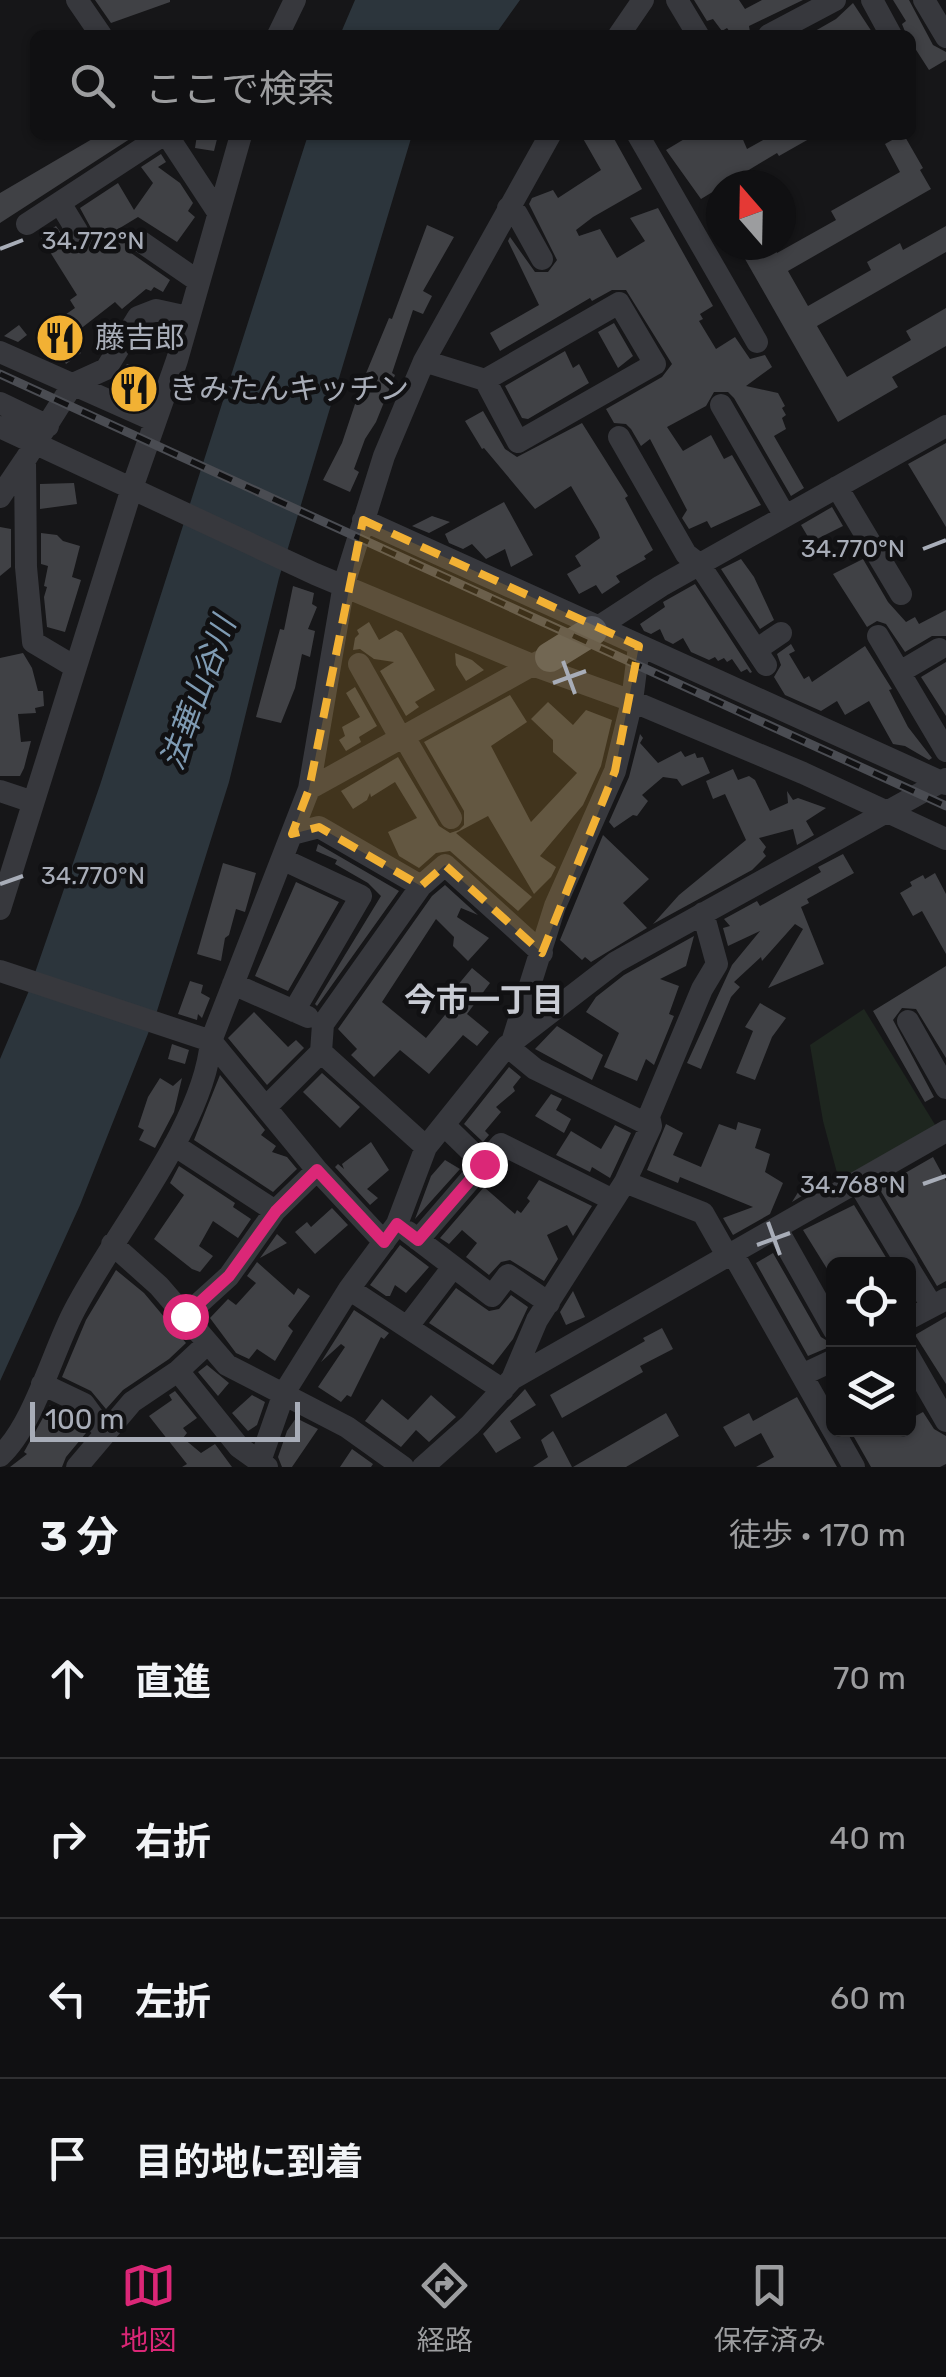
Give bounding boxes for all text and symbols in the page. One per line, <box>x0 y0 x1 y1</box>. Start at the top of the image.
search box <box>30 30 916 140</box>
icon: search <box>65 58 120 113</box>
text: ここで検索 <box>145 66 335 112</box>
north arrow <box>706 170 796 260</box>
text: 34.772°N <box>41 226 145 255</box>
restaurant icon: 藤吉郎 <box>34 312 86 364</box>
place label: 藤吉郎 <box>95 320 185 356</box>
restaurant icon: きみたんキッチン <box>108 363 160 415</box>
place label: きみたんキッチン <box>169 371 409 407</box>
text: 34.770°N <box>801 534 905 563</box>
water label: 法華山谷川 <box>153 609 244 775</box>
text: 34.770°N <box>41 861 145 890</box>
district label: 今市一丁目 <box>404 981 564 1019</box>
route end <box>462 1142 508 1188</box>
text: 34.768°N <box>800 1170 906 1199</box>
map controls <box>826 1257 916 1437</box>
button: locate <box>826 1257 916 1347</box>
route start <box>163 1294 209 1340</box>
button: layers <box>826 1347 916 1437</box>
scale bar <box>30 1397 300 1442</box>
text: 100 m <box>45 1403 124 1436</box>
text: 3 分 <box>40 1512 119 1562</box>
text: 徒歩 · 170 m <box>729 1516 906 1554</box>
icon: ahead <box>40 1651 95 1706</box>
text: 直進 <box>135 1659 211 1705</box>
text: 70 m <box>833 1659 906 1697</box>
icon: right <box>40 1811 95 1866</box>
text: 右折 <box>135 1819 211 1865</box>
text: 40 m <box>830 1819 906 1857</box>
icon: left <box>40 1971 95 2026</box>
text: 左折 <box>135 1979 211 2025</box>
text: 60 m <box>830 1979 906 2017</box>
icon: arrive <box>40 2131 95 2186</box>
text: 目的地に到着 <box>135 2139 363 2185</box>
tab: 地図 <box>120 2258 176 2358</box>
tab: 経路 <box>417 2258 473 2358</box>
tab: 保存済み <box>714 2258 826 2358</box>

